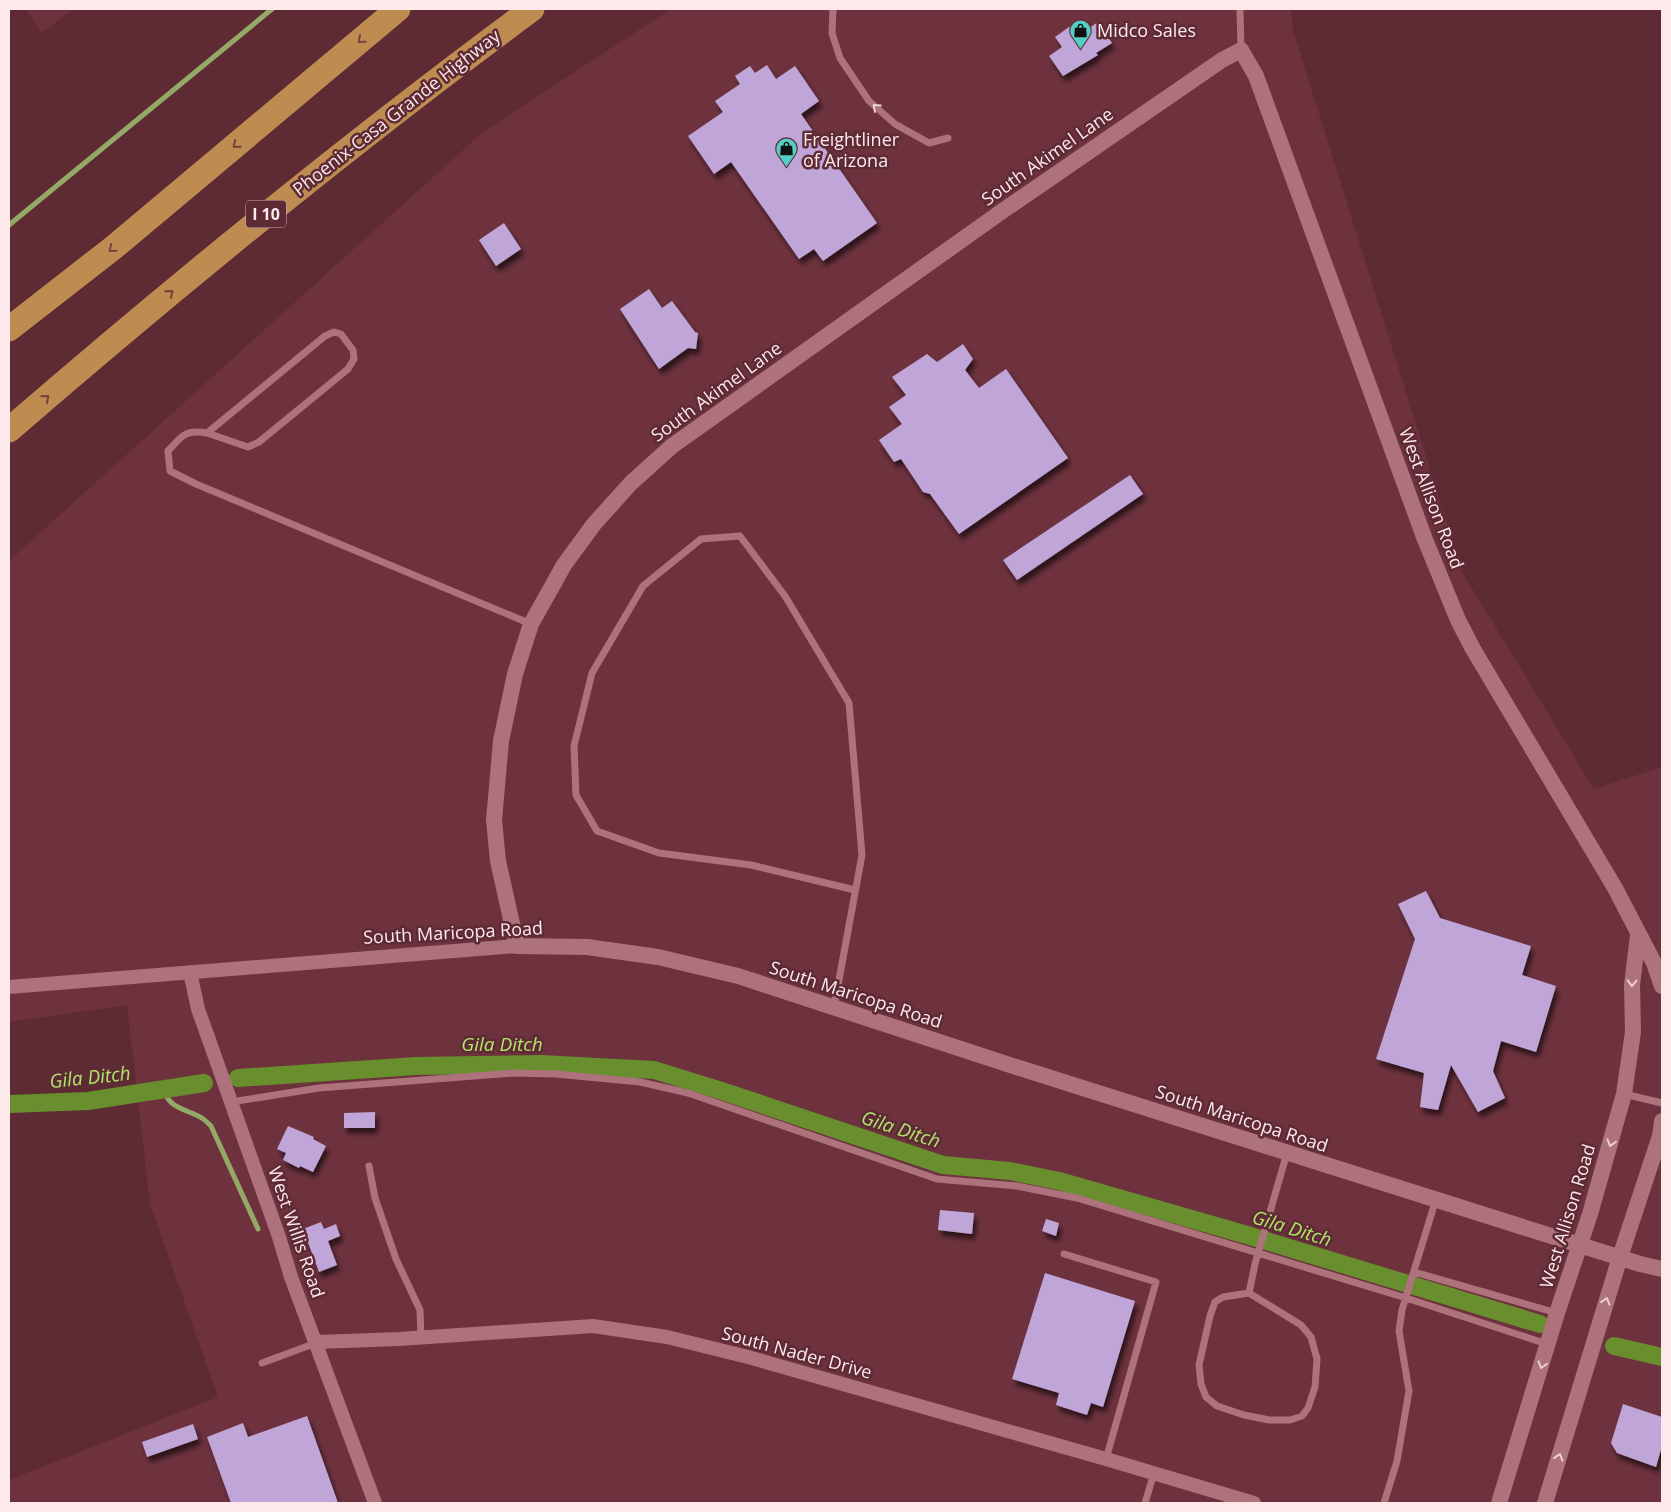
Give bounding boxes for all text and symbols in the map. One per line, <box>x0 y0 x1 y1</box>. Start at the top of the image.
shop icon: Midco Sales <box>1069 18 1093 49</box>
place label: Midco Sales <box>1097 18 1196 42</box>
street label: Phoenix-Casa Grande Highway <box>287 23 505 201</box>
one-way arrow <box>357 34 366 43</box>
street label: South Akimel Lane <box>976 101 1118 211</box>
one-way arrow <box>872 104 881 113</box>
place label: Freightliner of Arizona <box>803 127 900 172</box>
shop icon: Freightliner of Arizona <box>775 137 799 168</box>
one-way arrow <box>233 139 242 148</box>
road number: I 10 <box>246 200 286 228</box>
one-way arrow <box>109 244 118 252</box>
one-way arrow <box>164 290 173 298</box>
street label: South Akimel Lane <box>646 336 786 446</box>
one-way arrow <box>40 394 49 403</box>
street label: West Allison Road <box>1394 424 1470 572</box>
street label: South Maricopa Road <box>362 915 544 949</box>
street label: South Maricopa Road <box>767 955 945 1033</box>
one-way arrow <box>1627 980 1637 988</box>
water label: Gila Ditch <box>461 1031 543 1057</box>
water label: Gila Ditch <box>48 1060 132 1094</box>
street label: South Maricopa Road <box>1153 1079 1331 1157</box>
water label: Gila Ditch <box>858 1104 944 1154</box>
one-way arrow <box>1606 1139 1616 1147</box>
street label: West Allison Road <box>1534 1141 1600 1291</box>
street label: West Willis Road <box>263 1163 331 1301</box>
water label: Gila Ditch <box>1249 1204 1335 1252</box>
one-way arrow <box>1600 1298 1610 1306</box>
street label: South Nader Drive <box>719 1320 875 1384</box>
one-way arrow <box>1537 1361 1547 1369</box>
one-way arrow <box>1553 1453 1563 1461</box>

